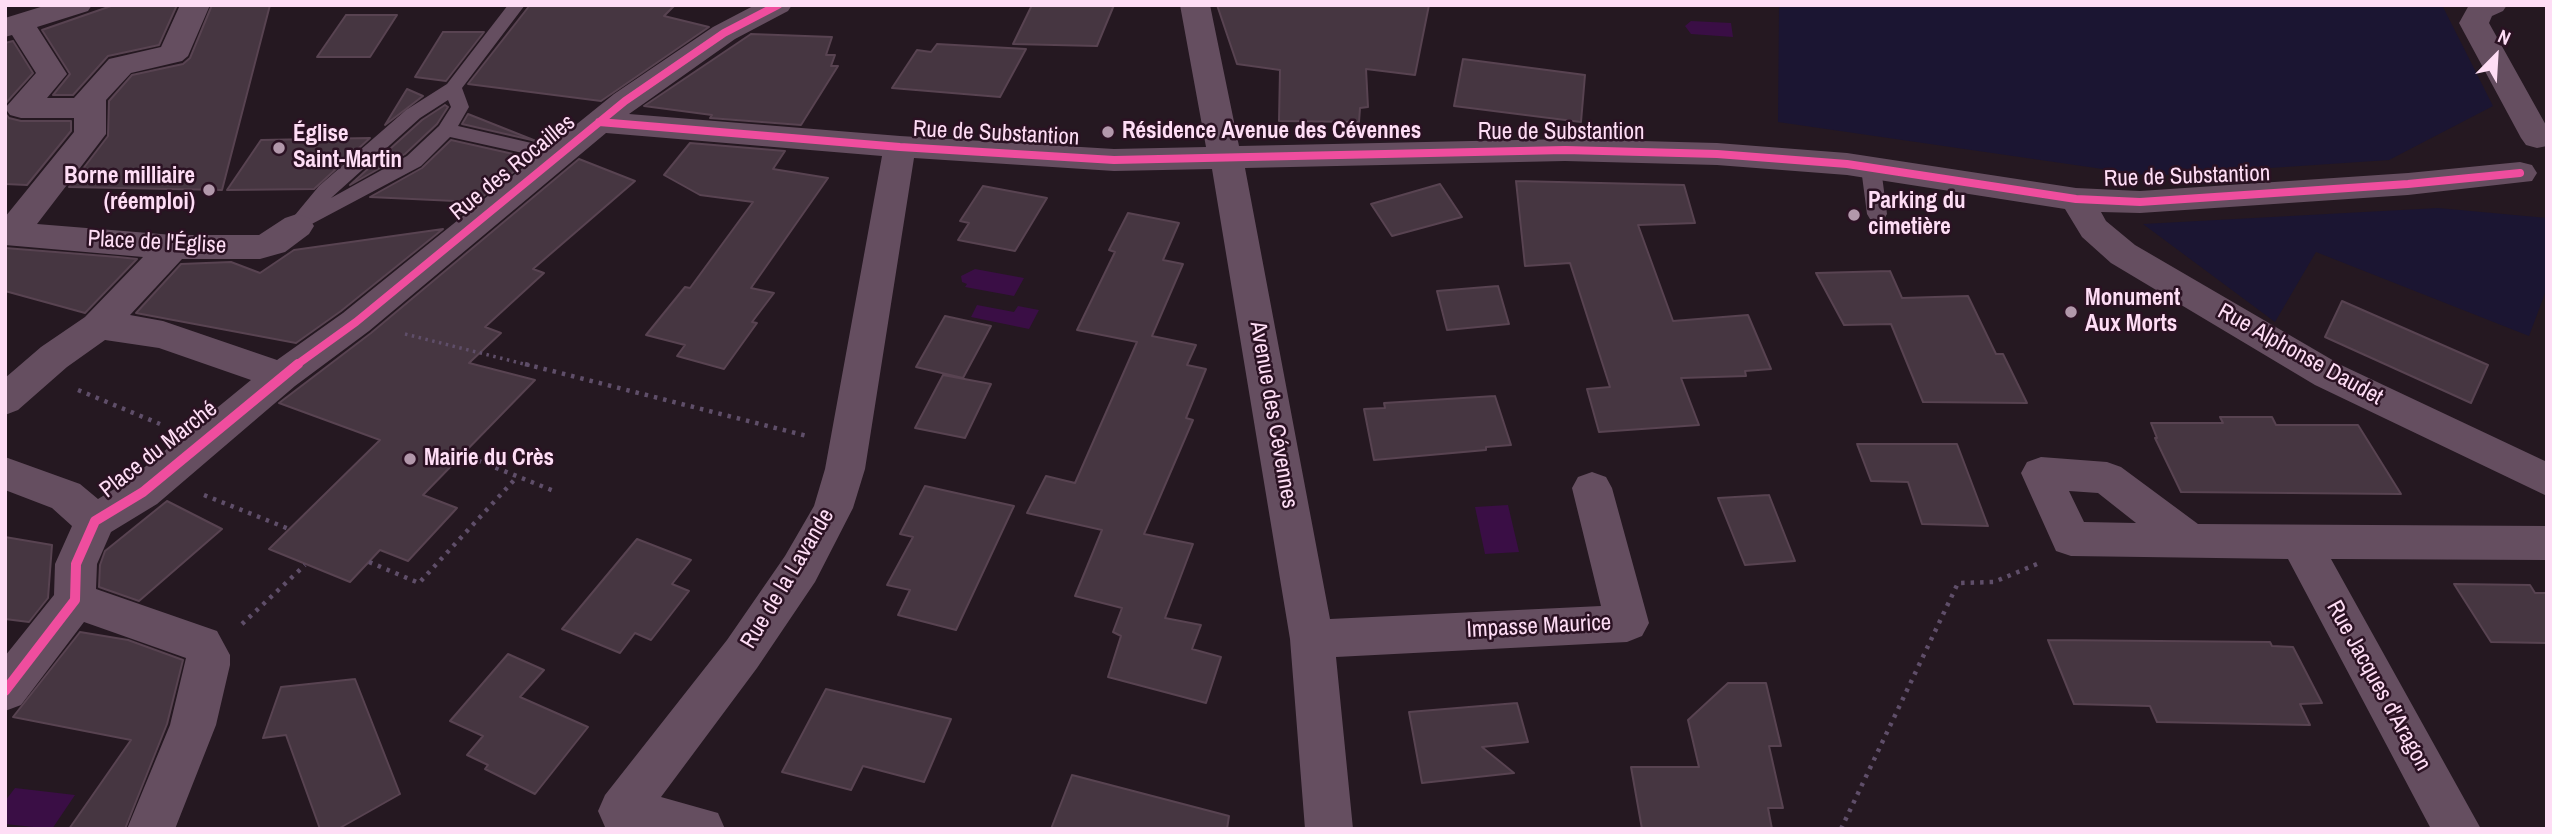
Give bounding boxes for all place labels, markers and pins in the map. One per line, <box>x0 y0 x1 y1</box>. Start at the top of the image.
place label: Résidence Avenue des Cévennes <box>1122 118 1421 146</box>
place label: Église Saint-Martin <box>293 121 402 175</box>
marker: Résidence Avenue des Cévennes <box>1100 124 1116 140</box>
marker: Église Saint-Martin <box>271 140 287 156</box>
place label: Borne milliaire (réemploi) <box>64 163 195 217</box>
marker: Borne milliaire (réemploi) <box>201 182 217 198</box>
place label: Parking du cimetière <box>1868 188 1965 242</box>
marker: Parking du cimetière <box>1846 207 1862 223</box>
place label: Monument Aux Morts <box>2085 285 2180 339</box>
marker: Monument Aux Morts <box>2063 304 2079 320</box>
place label: Mairie du Crès <box>424 445 554 473</box>
marker: Mairie du Crès <box>402 451 418 467</box>

